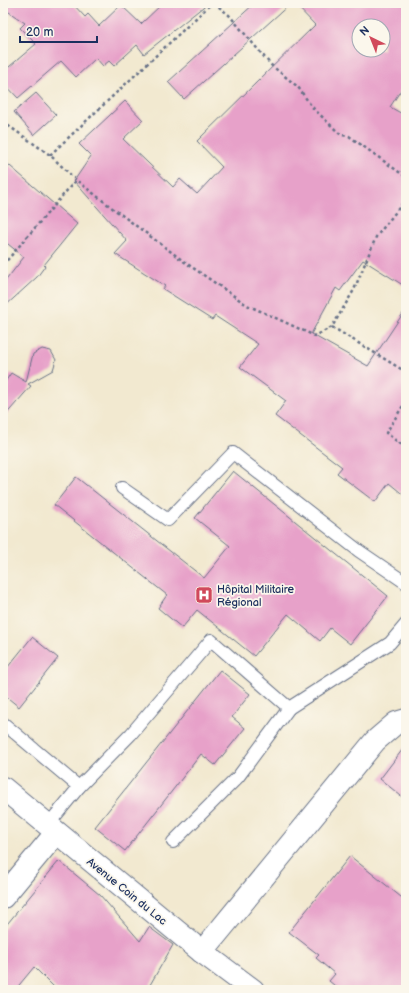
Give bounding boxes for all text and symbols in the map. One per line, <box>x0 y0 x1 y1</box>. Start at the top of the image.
scale bar <box>20 18 97 44</box>
north arrow <box>351 18 391 58</box>
text: N <box>357 23 372 39</box>
text: 20 m <box>26 25 53 40</box>
place label: Hôpital Militaire Régional <box>217 583 295 609</box>
hospital icon: Hôpital Militaire Régional <box>194 585 214 605</box>
street label: Avenue Coin du Lac <box>84 855 169 928</box>

